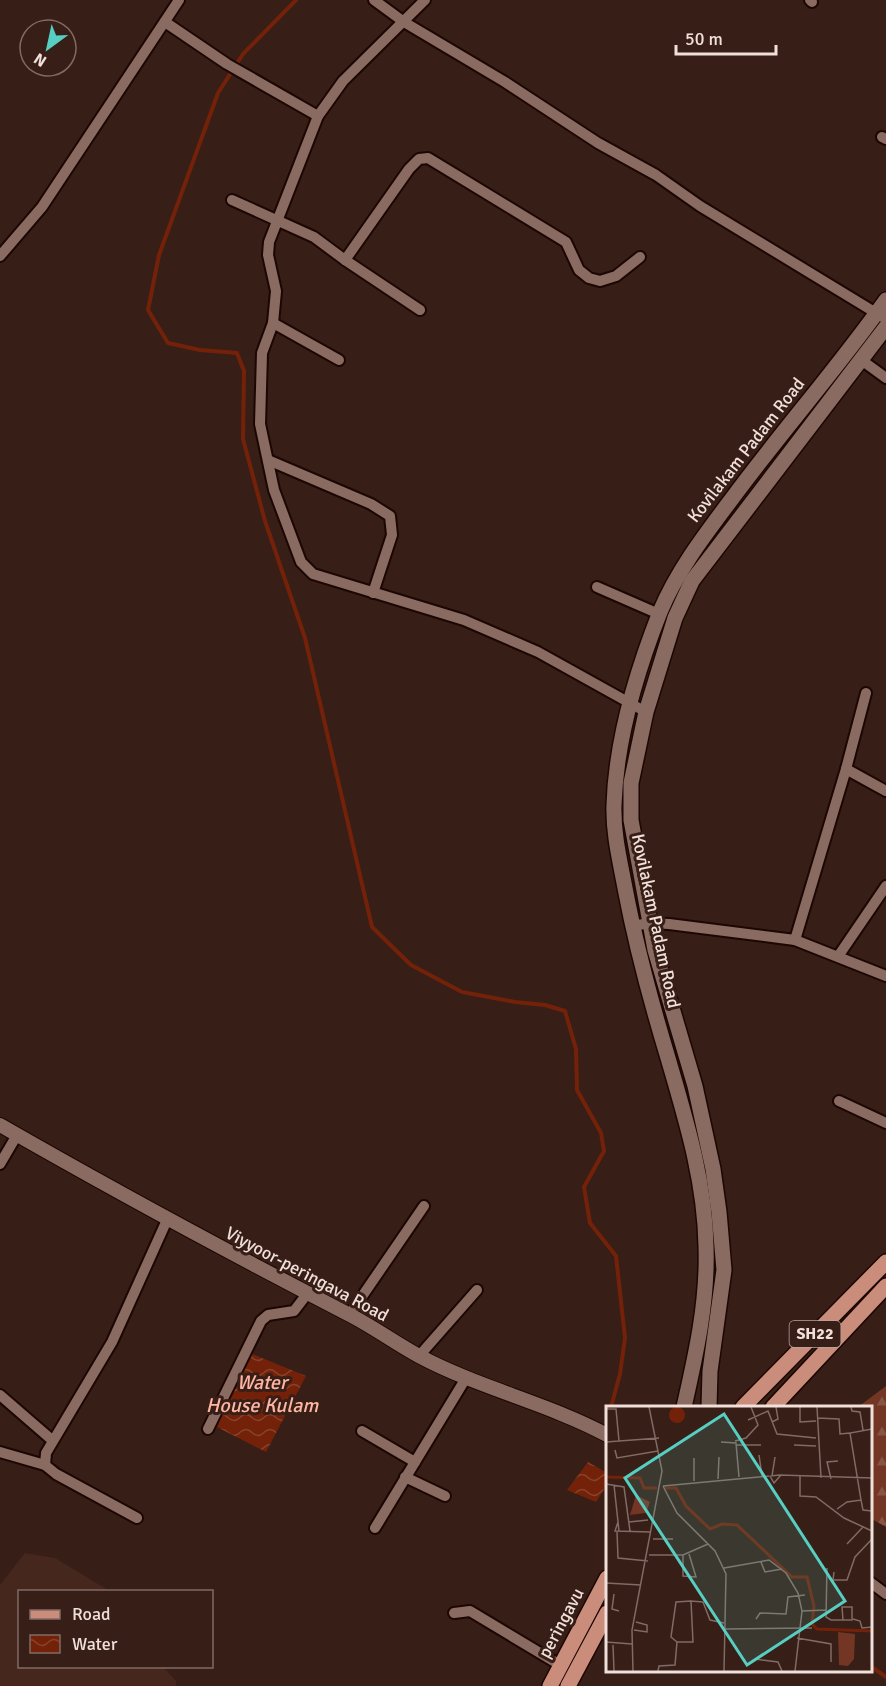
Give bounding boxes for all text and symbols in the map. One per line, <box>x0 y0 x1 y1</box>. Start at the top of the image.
north arrow <box>18 18 78 78</box>
scale bar <box>676 18 776 56</box>
text: 50 m <box>685 28 723 50</box>
text: N <box>30 48 50 71</box>
street label: Kovilakam Padam Road <box>683 373 809 527</box>
street label: Kovilakam Padam Road <box>627 832 685 1010</box>
street label: Viyyoor-peringava Road <box>222 1222 392 1326</box>
road number: SH22 <box>790 1321 840 1347</box>
water label: Water House Kulam <box>206 1370 319 1418</box>
inset map <box>606 1406 871 1671</box>
street label: peringavu <box>533 1584 589 1662</box>
legend <box>18 1590 213 1668</box>
text: Road <box>72 1603 111 1625</box>
text: Water <box>72 1633 118 1655</box>

